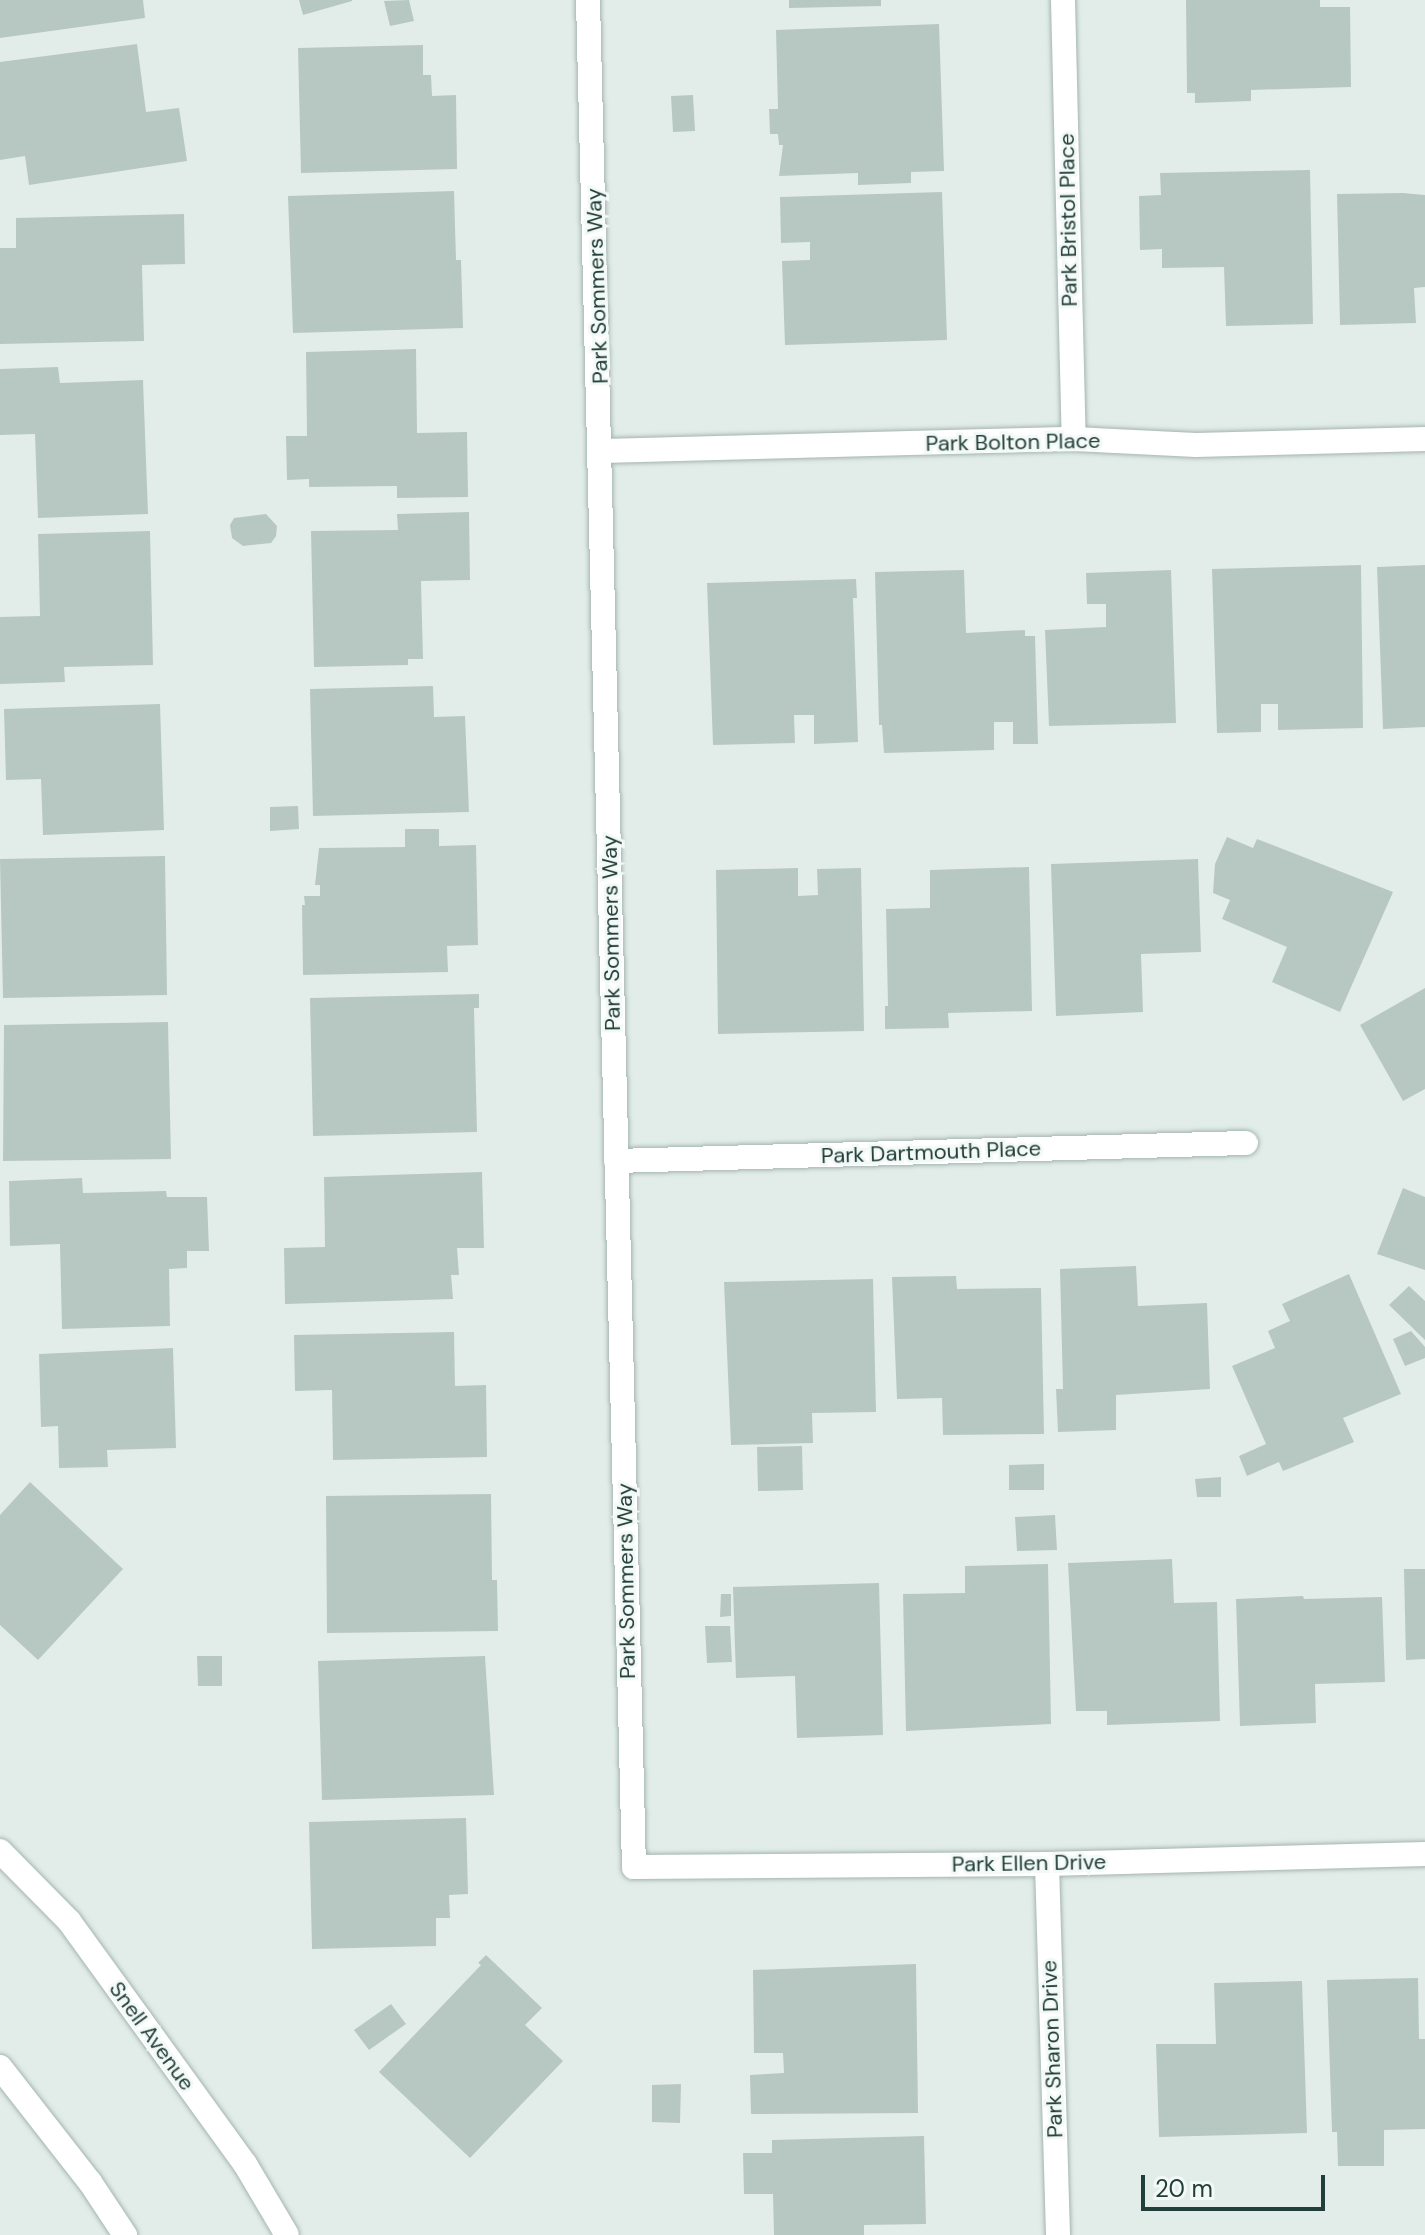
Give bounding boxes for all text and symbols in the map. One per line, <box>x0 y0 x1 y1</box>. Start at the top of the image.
street label: Park Bristol Place <box>1053 133 1083 307</box>
street label: Park Sommers Way <box>580 188 614 384</box>
street label: Park Bolton Place <box>925 427 1101 457</box>
street label: Park Sommers Way <box>596 835 626 1031</box>
street label: Park Dartmouth Place <box>820 1135 1042 1169</box>
street label: Park Sommers Way <box>611 1483 641 1679</box>
street label: Park Ellen Drive <box>951 1848 1107 1878</box>
street label: Park Sharon Drive <box>1036 1960 1068 2138</box>
street label: Snell Avenue <box>104 1976 200 2096</box>
scale bar <box>1145 2159 1329 2209</box>
text: 20 m <box>1155 2173 1213 2204</box>

